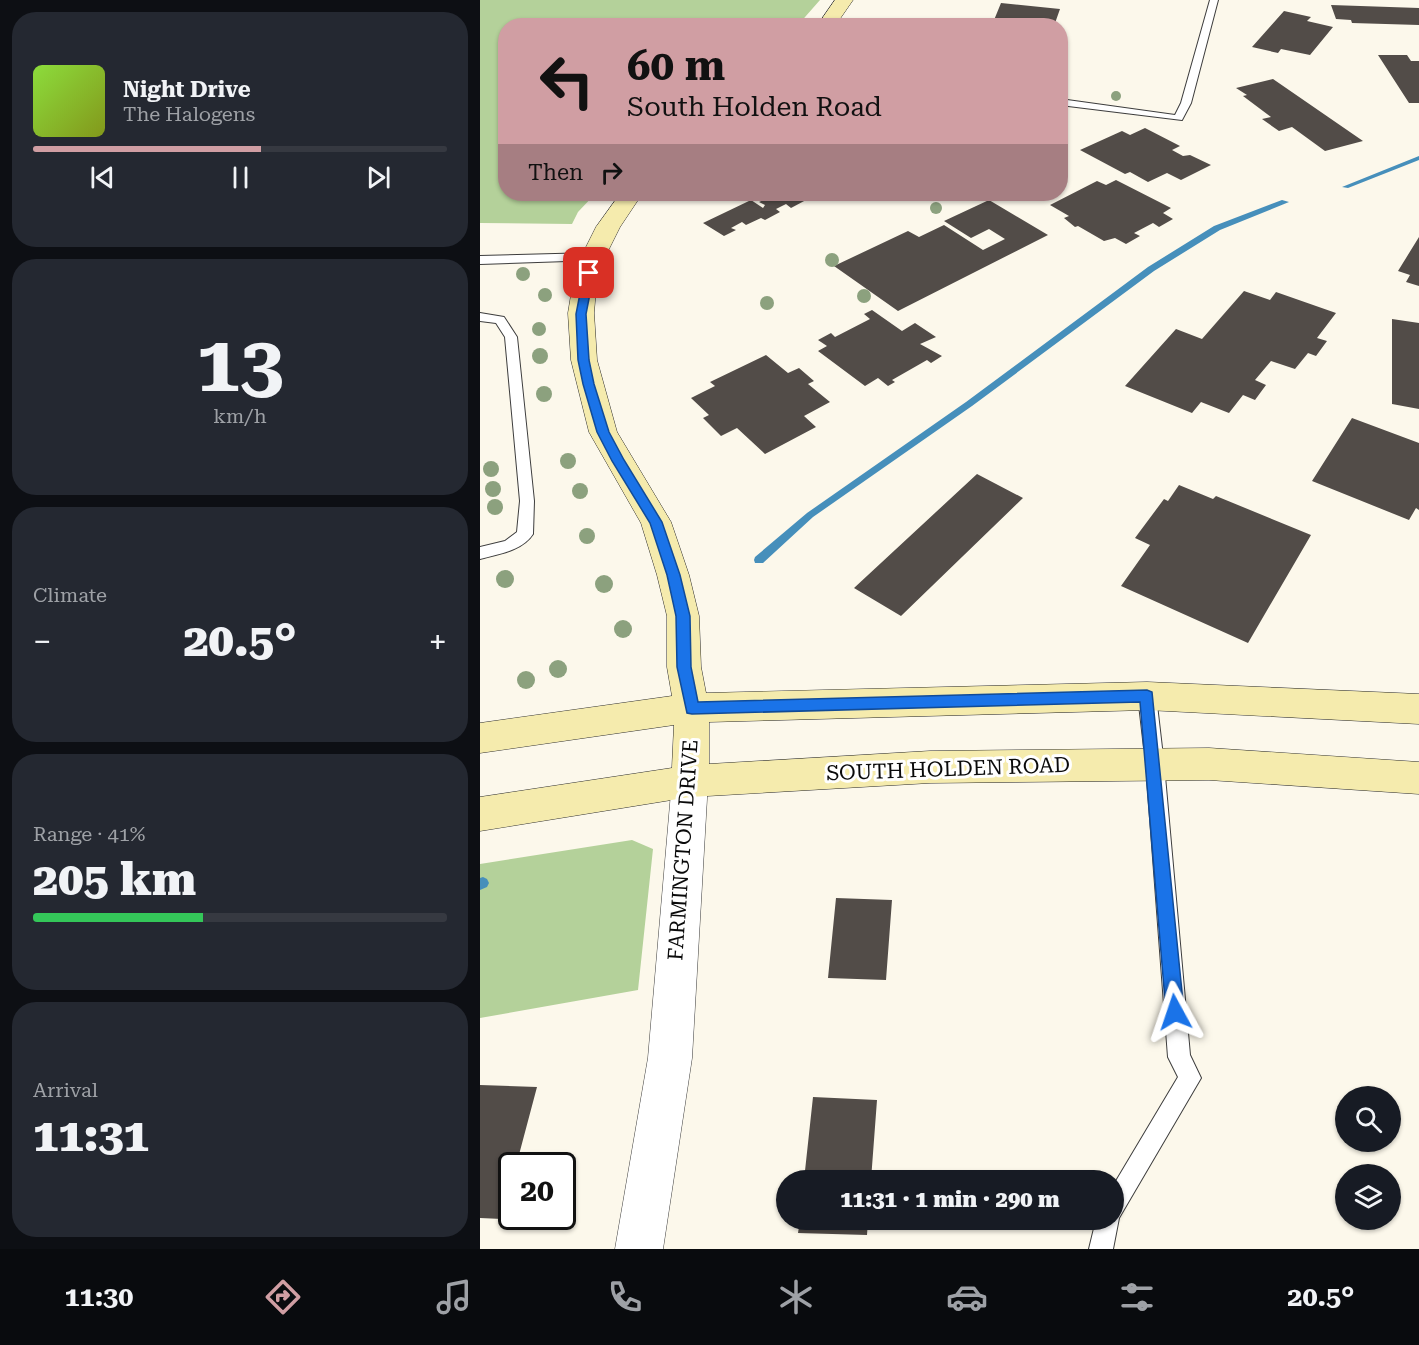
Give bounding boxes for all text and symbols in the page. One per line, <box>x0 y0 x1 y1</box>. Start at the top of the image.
text: 60 m <box>627 41 725 90</box>
icon: left <box>528 42 606 120</box>
text: Night Drive <box>123 77 251 102</box>
text: South Holden Road <box>627 91 882 123</box>
text: The Halogens <box>123 102 255 126</box>
icon: right <box>595 156 628 189</box>
text: Then <box>528 160 583 185</box>
icon: previous <box>86 161 119 194</box>
icon: pause <box>224 161 257 194</box>
icon: next <box>362 161 395 194</box>
pin <box>563 247 614 298</box>
icon: arrive <box>572 256 605 289</box>
text: 13 <box>196 319 284 410</box>
text: km/h <box>213 404 267 428</box>
text: Climate <box>33 583 107 607</box>
text: 20.5° <box>183 614 297 667</box>
text: − <box>33 622 51 661</box>
text: + <box>429 622 447 661</box>
street label: FARMINGTON DRIVE <box>663 739 703 961</box>
street label: SOUTH HOLDEN ROAD <box>826 753 1070 785</box>
text: Range · 41% <box>33 822 145 846</box>
text: 205 km <box>33 853 196 906</box>
position arrow <box>1143 980 1207 1044</box>
text: Arrival <box>33 1078 98 1102</box>
map controls <box>1335 1086 1401 1230</box>
button: search <box>1335 1086 1401 1152</box>
text: 11:31 <box>33 1109 149 1162</box>
speed limit sign: 20 <box>498 1152 576 1230</box>
button: layers <box>1335 1164 1401 1230</box>
text: 11:31 · 1 min · 290 m <box>840 1187 1060 1212</box>
icon: directions <box>262 1276 304 1318</box>
icon: music <box>433 1276 475 1318</box>
icon: phone <box>604 1276 646 1318</box>
icon: climate <box>775 1276 817 1318</box>
icon: car <box>946 1276 988 1318</box>
icon: filters <box>1116 1276 1158 1318</box>
text: 11:30 <box>64 1281 133 1313</box>
text: 20.5° <box>1287 1281 1355 1313</box>

